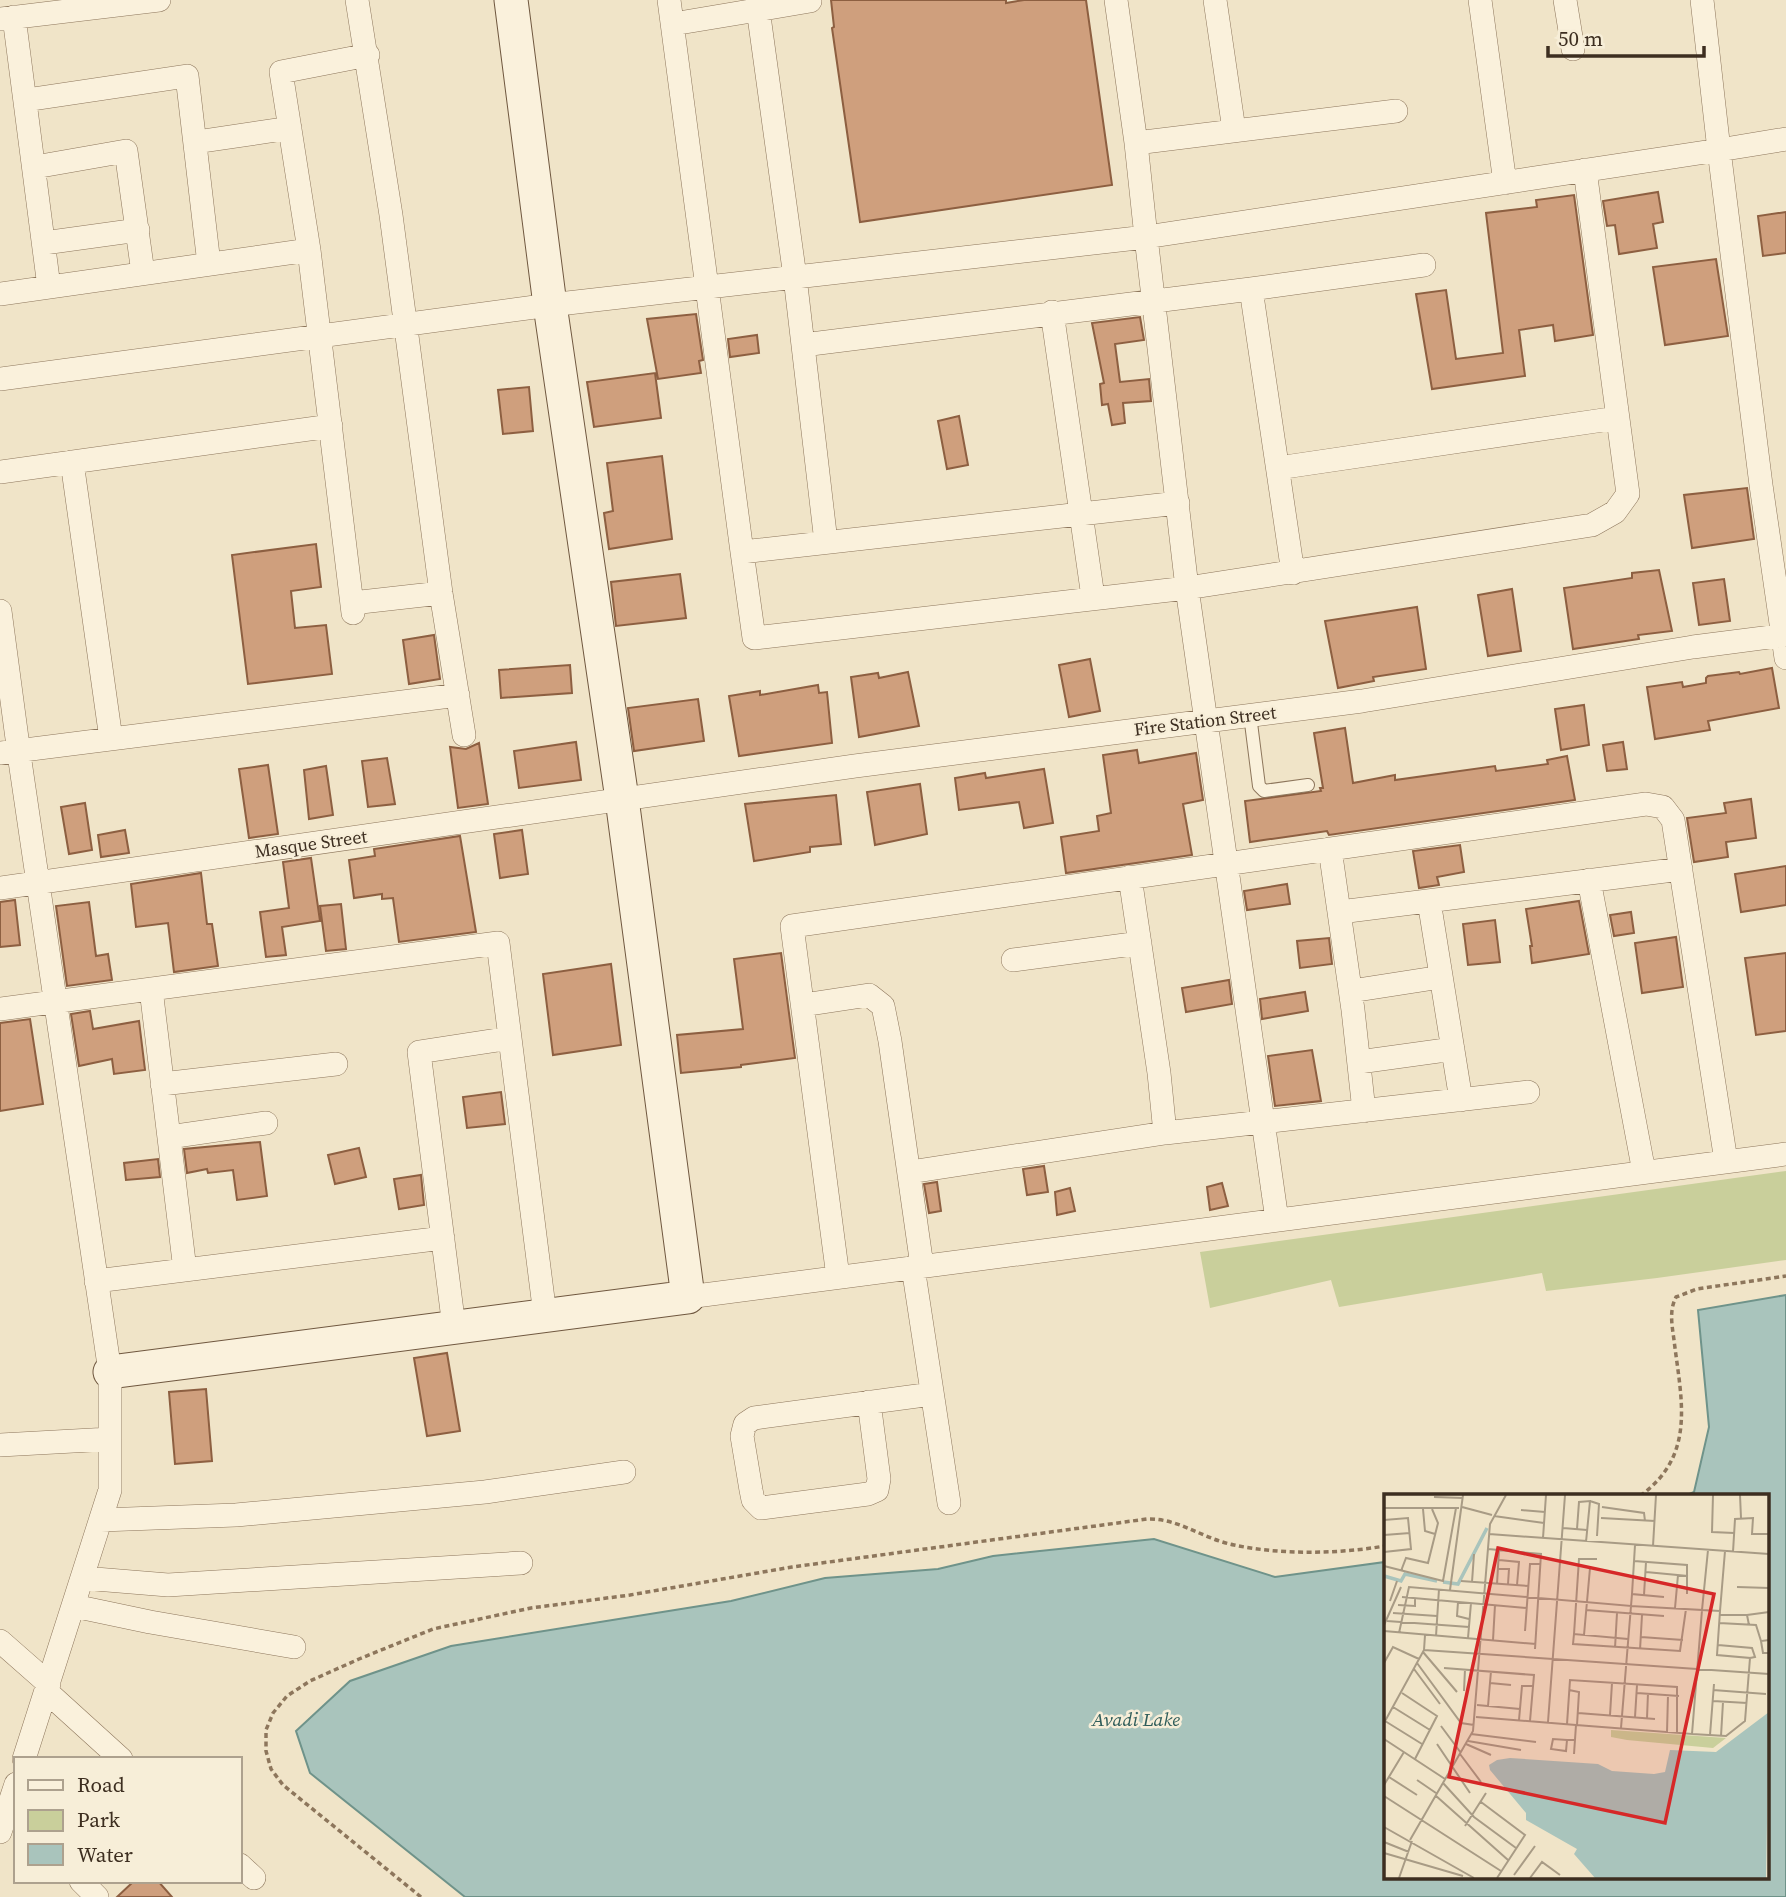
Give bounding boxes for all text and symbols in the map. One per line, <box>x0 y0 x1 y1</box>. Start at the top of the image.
scale bar <box>1548 14 1704 58</box>
text: 50 m <box>1558 24 1603 53</box>
street label: Fire Station Street <box>1132 699 1278 742</box>
street label: Masque Street <box>253 823 369 864</box>
inset map <box>1384 1494 1768 1880</box>
water label: Avadi Lake <box>1091 1706 1180 1732</box>
legend <box>14 1757 242 1883</box>
text: Road <box>77 1770 125 1799</box>
text: Park <box>77 1805 121 1834</box>
text: Water <box>77 1840 133 1869</box>

